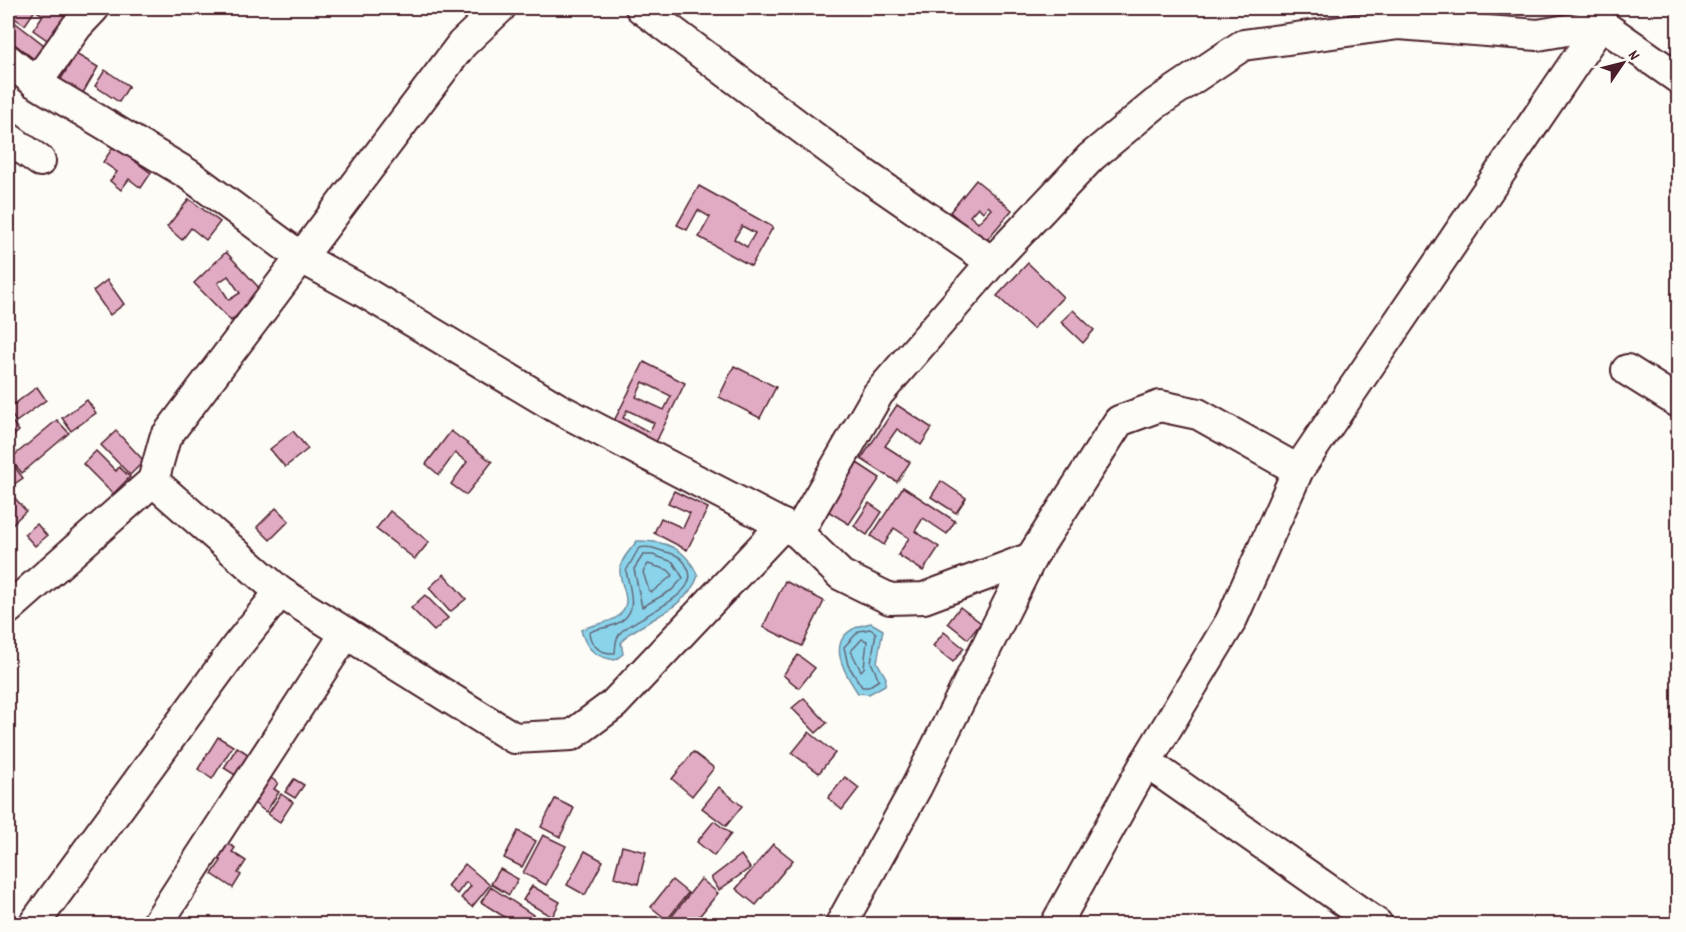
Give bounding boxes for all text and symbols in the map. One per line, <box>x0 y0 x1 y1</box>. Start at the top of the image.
north arrow <box>1593 33 1653 93</box>
text: N <box>1622 46 1645 66</box>

